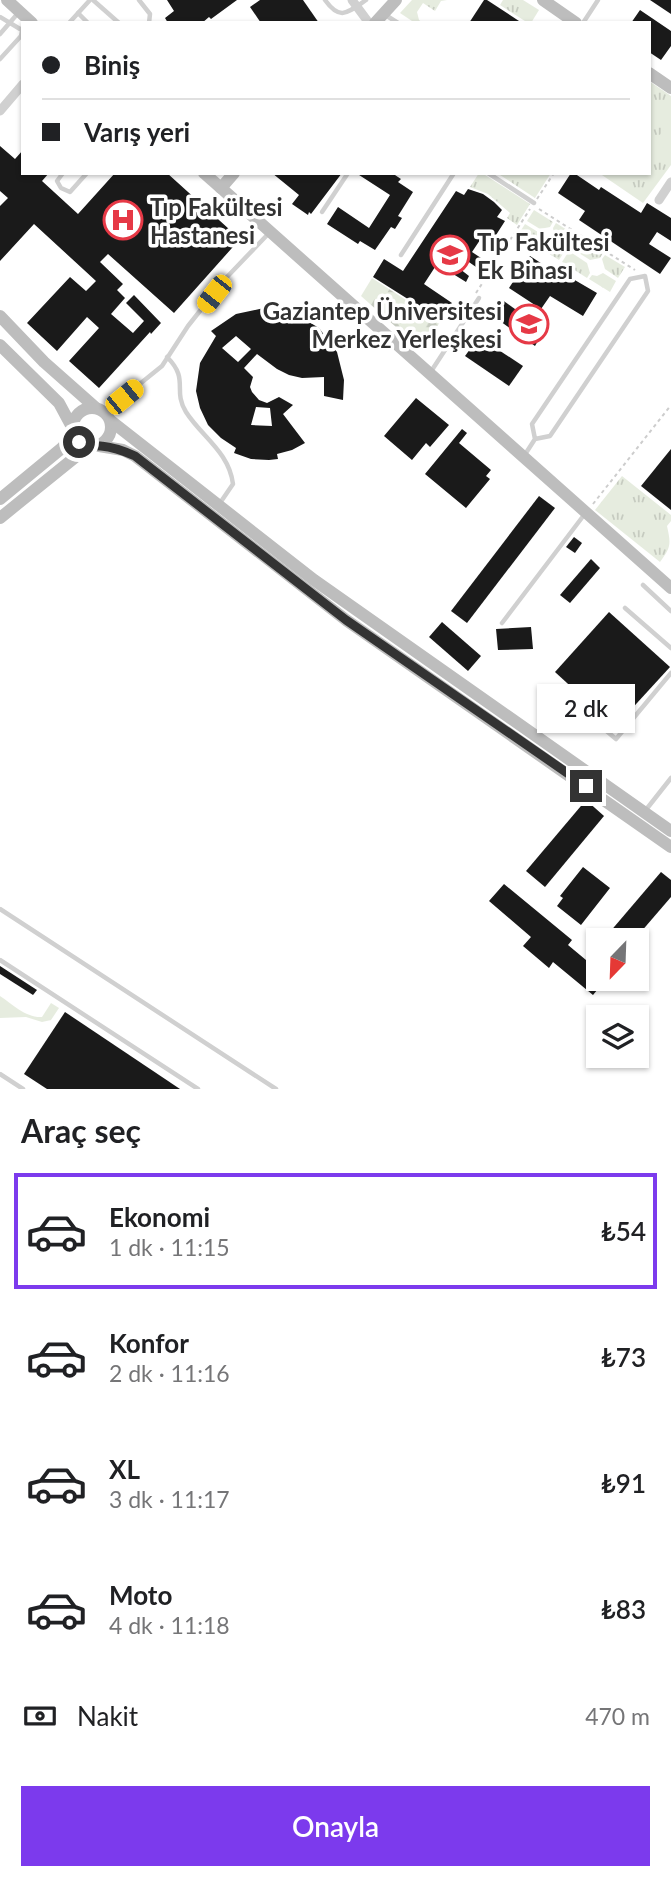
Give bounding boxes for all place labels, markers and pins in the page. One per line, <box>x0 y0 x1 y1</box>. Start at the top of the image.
place label: Tıp Fakültesi Hastanesi <box>150 192 283 249</box>
hospital icon: Tıp Fakültesi Hastanesi <box>102 199 144 241</box>
place label: Tıp Fakültesi Ek Binası <box>477 227 610 284</box>
school or university icon: Tıp Fakültesi Ek Binası <box>429 234 471 276</box>
place label: Gaziantep Üniversitesi Merkez Yerleşkesi <box>263 296 502 353</box>
school or university icon: Gaziantep Üniversitesi Merkez Yerleşkesi <box>508 303 550 345</box>

